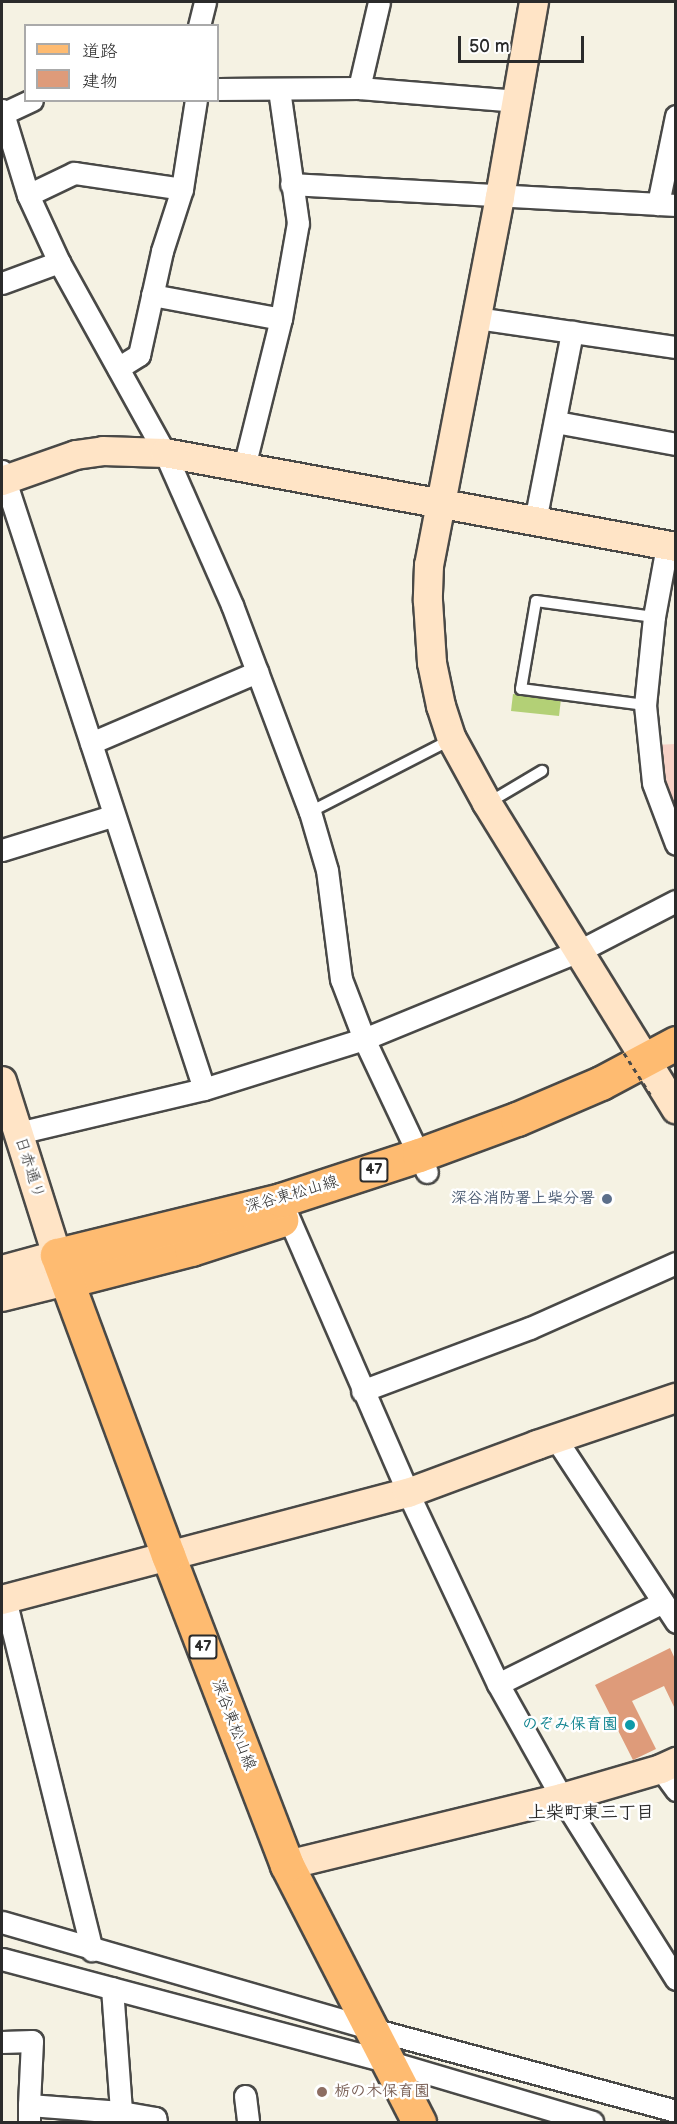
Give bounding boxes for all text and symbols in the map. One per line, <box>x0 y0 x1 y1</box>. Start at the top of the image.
legend <box>24 24 219 102</box>
scale bar <box>461 24 587 62</box>
text: 50 m <box>469 36 510 57</box>
text: 道路 <box>82 41 118 62</box>
text: 建物 <box>82 71 118 92</box>
street label: 日赤通り <box>10 1135 48 1201</box>
road number: 47 <box>359 1158 389 1182</box>
street label: 深谷東松山線 <box>243 1173 341 1217</box>
place label: 深谷消防署上柴分署 <box>451 1189 595 1209</box>
marker: 深谷消防署上柴分署 <box>600 1192 614 1206</box>
road number: 47 <box>188 1635 218 1659</box>
street label: 深谷東松山線 <box>207 1677 259 1773</box>
place label: のぞみ保育園 <box>522 1715 618 1735</box>
marker: のぞみ保育園 <box>623 1718 637 1732</box>
district label: 上柴町東三丁目 <box>528 1802 654 1824</box>
place label: 栃の木保育園 <box>334 2082 430 2102</box>
marker: 栃の木保育園 <box>315 2085 329 2099</box>

